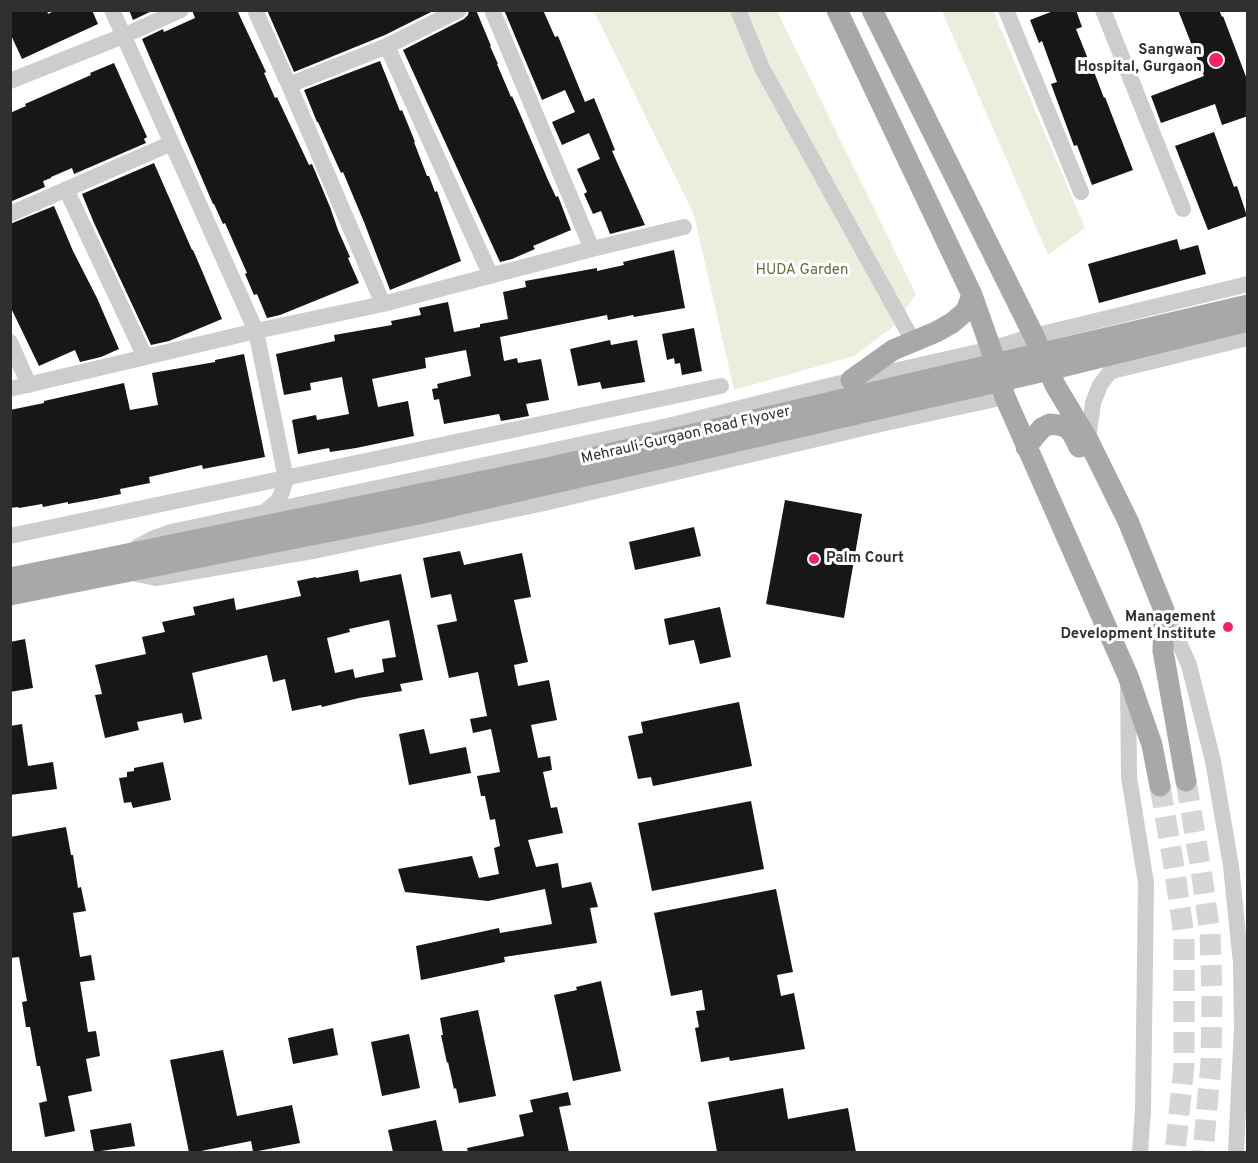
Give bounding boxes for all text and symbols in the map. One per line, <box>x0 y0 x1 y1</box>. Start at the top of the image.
place label: Sangwan Hospital, Gurgaon <box>1077 42 1202 77</box>
marker: Sangwan Hospital, Gurgaon <box>1207 51 1225 69</box>
park label: HUDA Garden <box>755 262 849 280</box>
street label: Mehrauli-Gurgaon Road Flyover <box>580 403 792 469</box>
place label: Palm Court <box>826 550 904 568</box>
marker: Palm Court <box>807 552 821 566</box>
place label: Management Development Institute <box>1060 609 1216 644</box>
marker: Management Development Institute <box>1221 620 1235 634</box>

